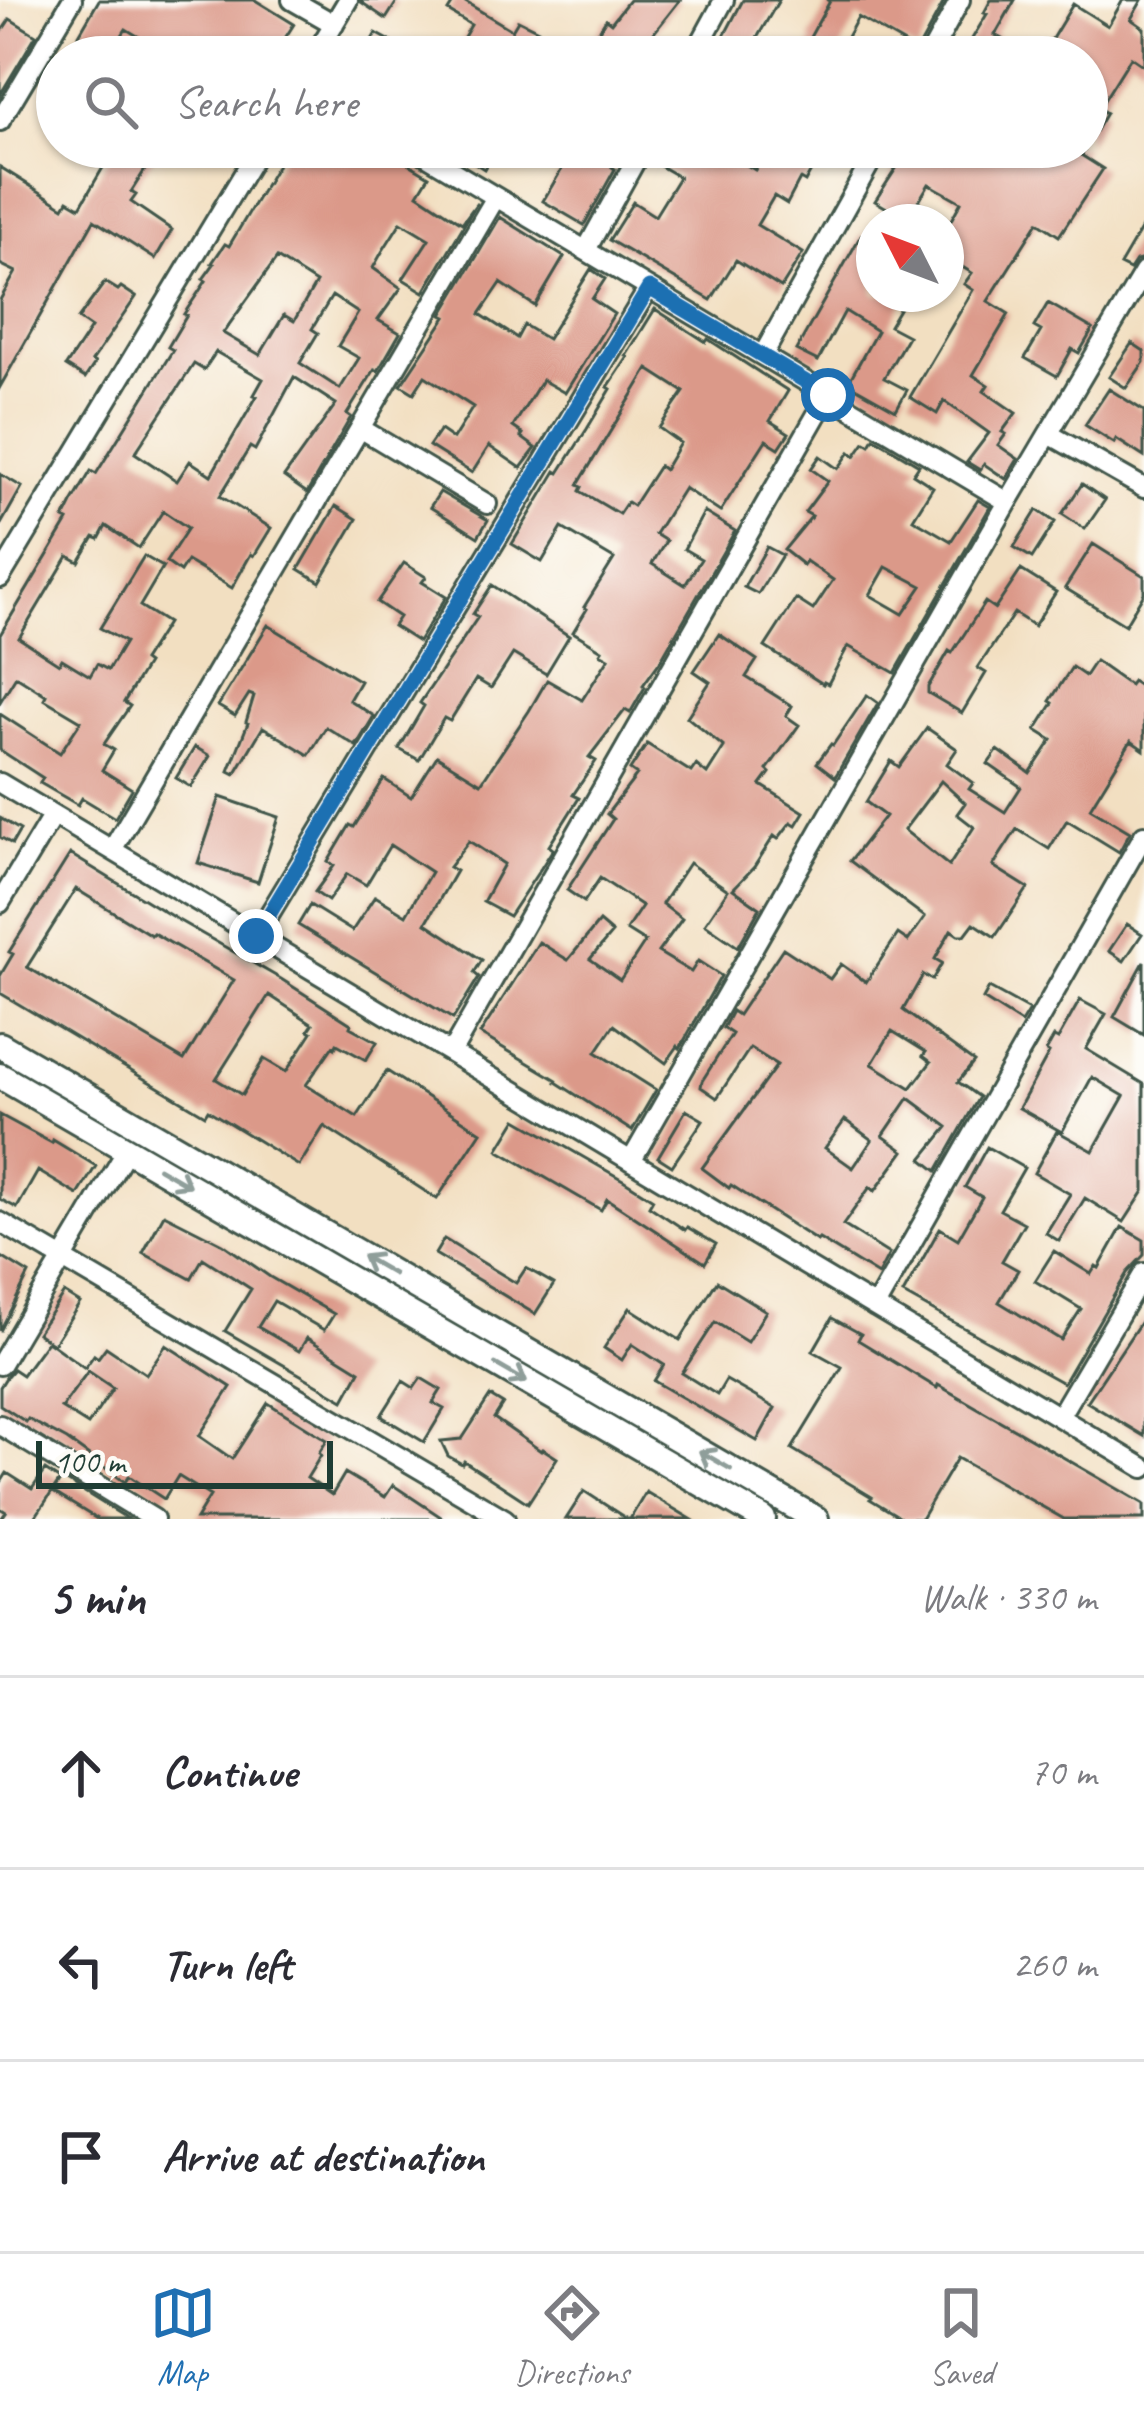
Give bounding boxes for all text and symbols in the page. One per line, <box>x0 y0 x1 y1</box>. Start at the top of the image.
search box <box>36 36 1108 168</box>
icon: search <box>78 69 144 135</box>
text: Search here <box>174 74 357 131</box>
north arrow <box>856 204 964 312</box>
route start <box>801 368 855 422</box>
route end <box>229 909 283 963</box>
one-way arrow <box>156 1166 191 1190</box>
one-way arrow <box>361 1252 396 1276</box>
one-way arrow <box>493 1362 528 1386</box>
scale bar <box>36 1435 333 1488</box>
text: 100 m <box>54 1441 125 1483</box>
one-way arrow <box>698 1448 733 1472</box>
text: 5 min <box>48 1565 145 1629</box>
text: Walk · 330 m <box>920 1573 1096 1622</box>
icon: ahead <box>48 1740 114 1806</box>
text: Continue <box>162 1744 296 1801</box>
text: 70 m <box>1030 1748 1096 1797</box>
icon: left <box>48 1932 114 1998</box>
text: Turn left <box>162 1936 292 1993</box>
text: 260 m <box>1012 1940 1096 1989</box>
icon: arrive <box>48 2124 114 2190</box>
text: Arrive at destination <box>162 2128 484 2185</box>
tab: Map <box>150 2280 216 2394</box>
tab: Directions <box>515 2280 629 2394</box>
tab: Saved <box>928 2280 994 2394</box>

